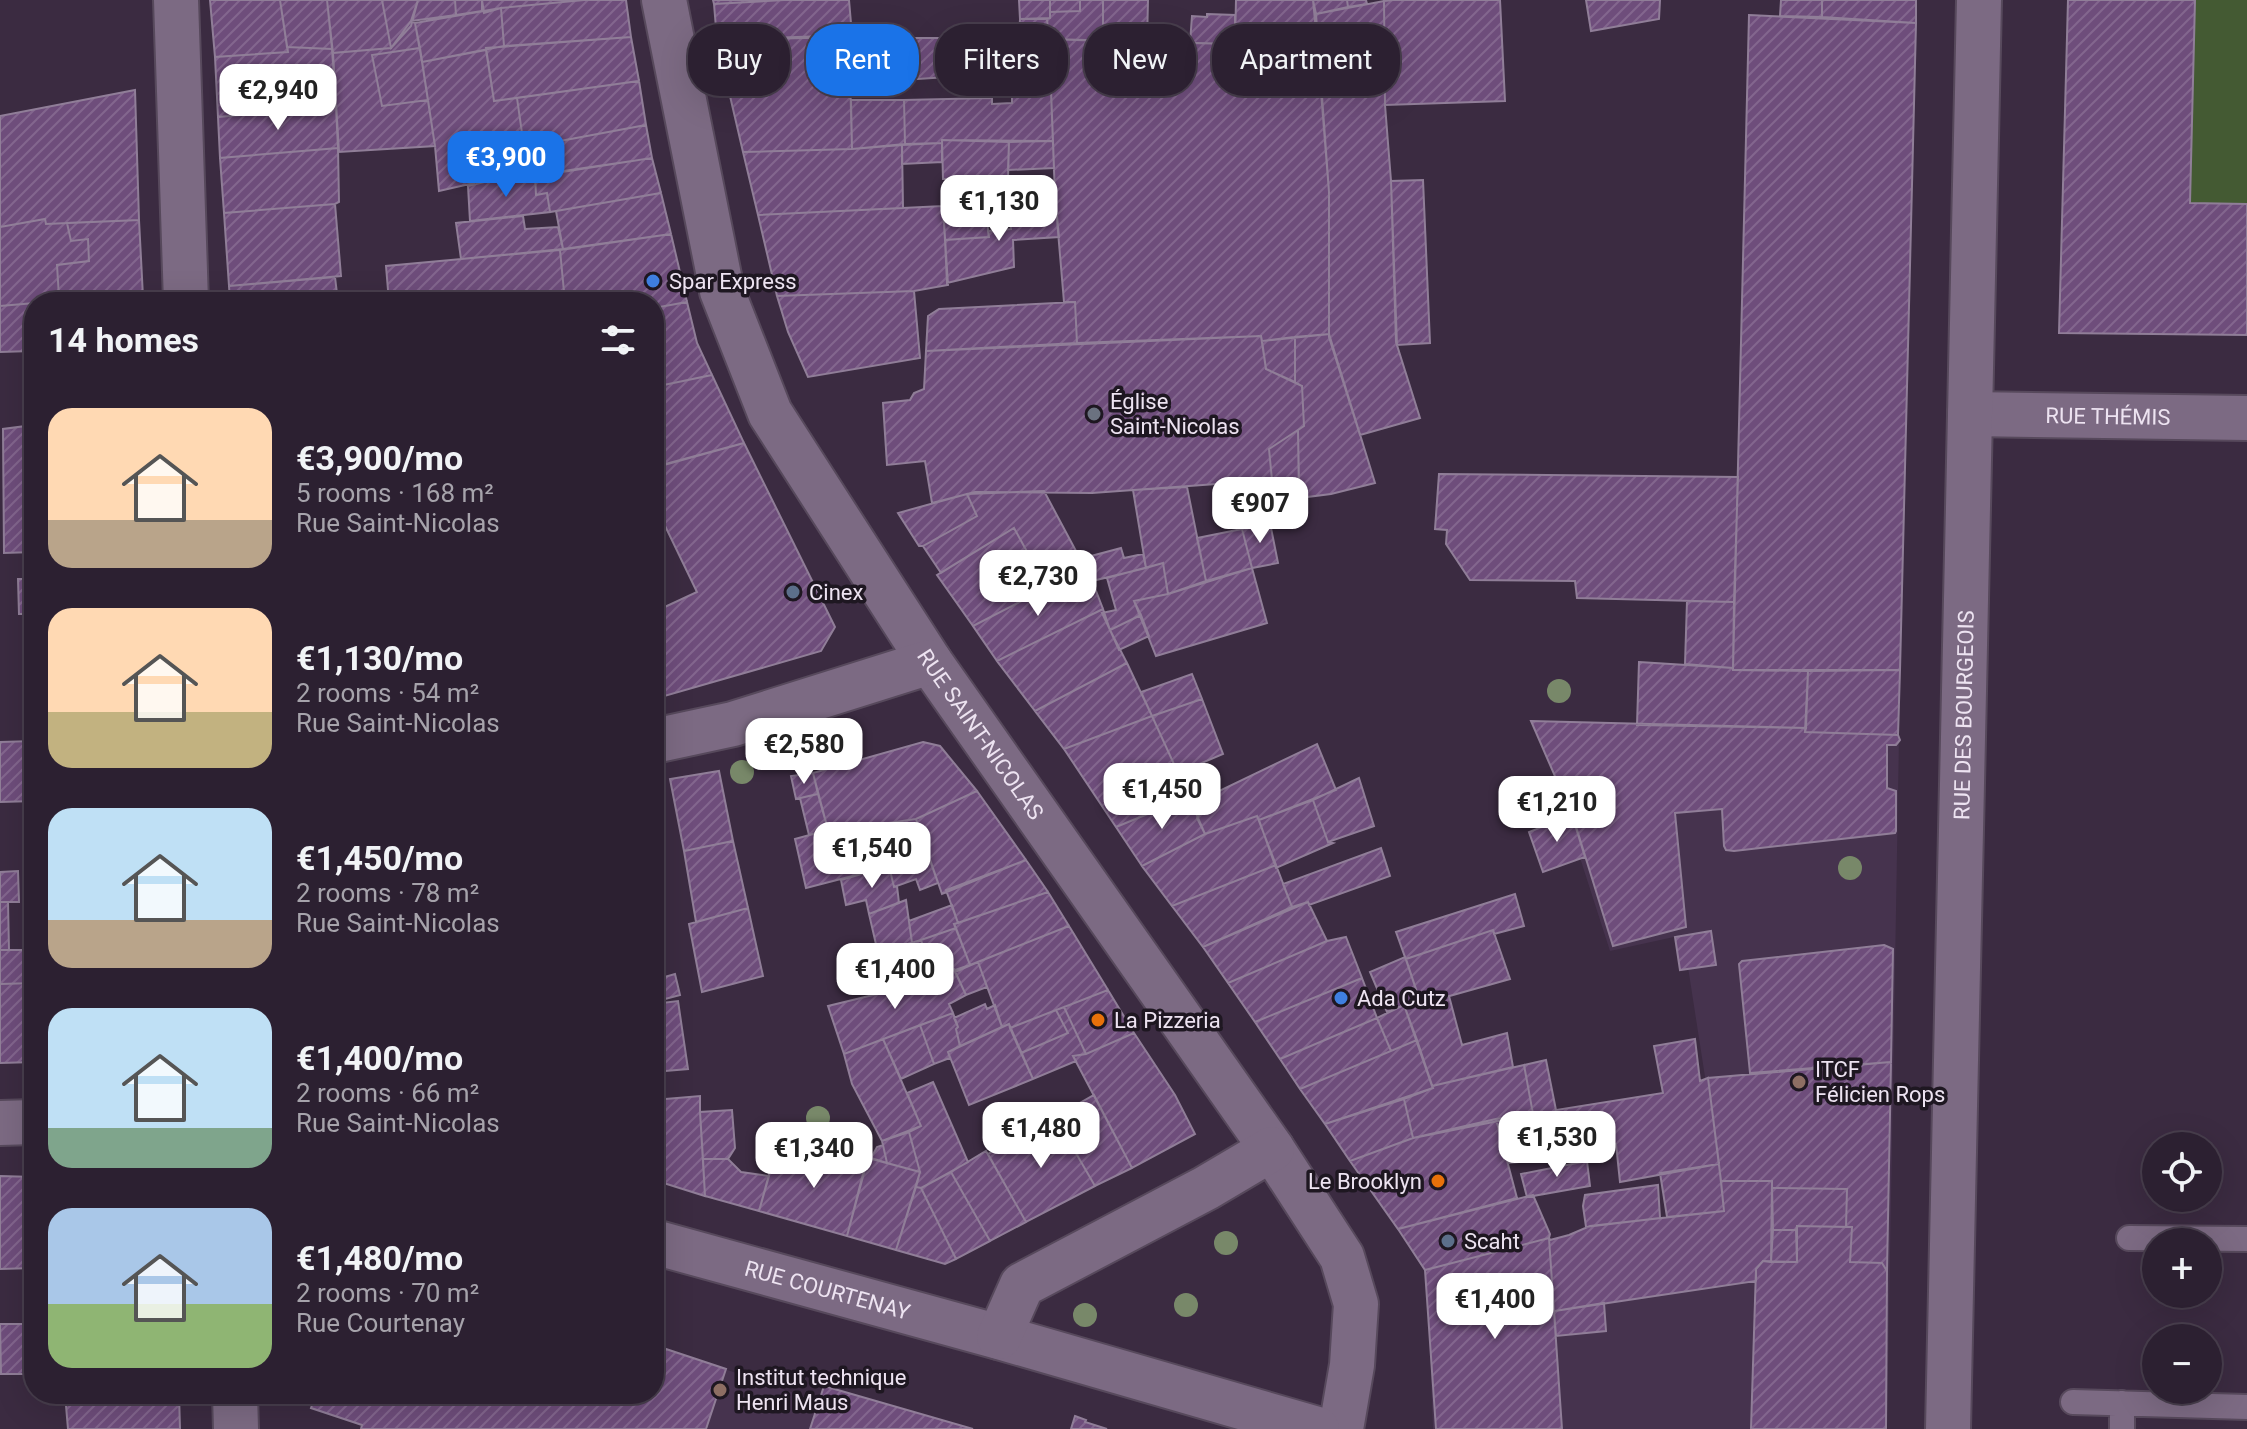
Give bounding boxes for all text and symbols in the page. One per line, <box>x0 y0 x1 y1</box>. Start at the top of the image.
chip: Buy <box>688 24 790 96</box>
chip: Rent <box>806 24 919 96</box>
chip: Filters <box>935 24 1068 96</box>
chip: New <box>1084 24 1196 96</box>
chip: Apartment <box>1212 24 1400 96</box>
pin: €2,940 <box>213 64 343 132</box>
text: €2,940 <box>238 75 318 105</box>
pin: €3,900 <box>441 131 571 199</box>
text: €3,900 <box>466 142 546 172</box>
pin: €1,130 <box>934 175 1064 243</box>
text: €1,130 <box>959 186 1039 216</box>
place label: Spar Express <box>669 269 797 294</box>
marker: Spar Express <box>644 272 662 290</box>
icon: filters <box>596 318 640 362</box>
text: 14 homes <box>48 320 199 360</box>
place label: Église Saint-Nicolas <box>1110 389 1240 439</box>
street label: RUE THÉMIS <box>2045 403 2171 429</box>
marker: Église Saint-Nicolas <box>1085 405 1103 423</box>
text: €3,900/mo <box>296 438 463 478</box>
icon: home <box>112 440 208 536</box>
pin: €907 <box>1213 477 1307 545</box>
text: 5 rooms · 168 m² <box>296 478 494 508</box>
text: €907 <box>1230 488 1290 518</box>
text: Rue Saint-Nicolas <box>296 508 500 538</box>
pin: €2,730 <box>973 550 1103 618</box>
text: €2,730 <box>998 561 1078 591</box>
place label: Cinex <box>809 580 863 605</box>
marker: Cinex <box>784 583 802 601</box>
street label: RUE DES BOURGEOIS <box>1949 610 1978 820</box>
text: €1,130/mo <box>296 638 463 678</box>
icon: home <box>112 640 208 736</box>
street label: RUE SAINT-NICOLAS <box>913 644 1049 824</box>
text: 2 rooms · 54 m² <box>296 678 479 708</box>
text: Rue Saint-Nicolas <box>296 708 500 738</box>
pin: €2,580 <box>739 718 869 786</box>
text: €2,580 <box>764 729 844 759</box>
pin: €1,450 <box>1097 763 1227 831</box>
text: €1,450 <box>1122 774 1202 804</box>
pin: €1,210 <box>1492 776 1622 844</box>
text: €1,210 <box>1517 787 1597 817</box>
pin: €1,540 <box>807 822 937 890</box>
text: €1,540 <box>832 833 912 863</box>
text: €1,450/mo <box>296 838 463 878</box>
icon: home <box>112 840 208 936</box>
text: 2 rooms · 78 m² <box>296 878 479 908</box>
text: Rue Saint-Nicolas <box>296 908 500 938</box>
pin: €1,400 <box>830 943 960 1011</box>
text: €1,400 <box>855 954 935 984</box>
place label: Ada Cutz <box>1357 986 1446 1011</box>
marker: Ada Cutz <box>1332 989 1350 1007</box>
place label: La Pizzeria <box>1114 1008 1221 1033</box>
marker: La Pizzeria <box>1089 1011 1107 1029</box>
text: €1,400/mo <box>296 1038 463 1078</box>
icon: home <box>112 1040 208 1136</box>
place label: ITCF Félicien Rops <box>1815 1057 1945 1107</box>
marker: ITCF Félicien Rops <box>1790 1073 1808 1091</box>
text: 2 rooms · 66 m² <box>296 1078 479 1108</box>
pin: €1,480 <box>976 1102 1106 1170</box>
text: Rue Saint-Nicolas <box>296 1108 500 1138</box>
pin: €1,530 <box>1492 1111 1622 1179</box>
text: €1,480 <box>1001 1113 1081 1143</box>
pin: €1,340 <box>749 1122 879 1190</box>
text: €1,530 <box>1517 1122 1597 1152</box>
map controls <box>2142 1132 2222 1404</box>
button: locate <box>2142 1132 2222 1212</box>
text: €1,340 <box>774 1133 854 1163</box>
place label: Le Brooklyn <box>1308 1169 1422 1194</box>
marker: Le Brooklyn <box>1429 1172 1447 1190</box>
button: + <box>2142 1228 2222 1308</box>
place label: Scaht <box>1464 1229 1520 1254</box>
marker: Scaht <box>1439 1232 1457 1250</box>
text: €1,480/mo <box>296 1238 463 1278</box>
icon: home <box>112 1240 208 1336</box>
street label: RUE COURTENAY <box>742 1255 914 1325</box>
pin: €1,400 <box>1430 1273 1560 1341</box>
text: 2 rooms · 70 m² <box>296 1278 479 1308</box>
text: €1,400 <box>1455 1284 1535 1314</box>
text: Rue Courtenay <box>296 1308 465 1338</box>
button: − <box>2142 1324 2222 1404</box>
place label: Institut technique Henri Maus <box>736 1365 906 1415</box>
marker: Institut technique Henri Maus <box>711 1381 729 1399</box>

